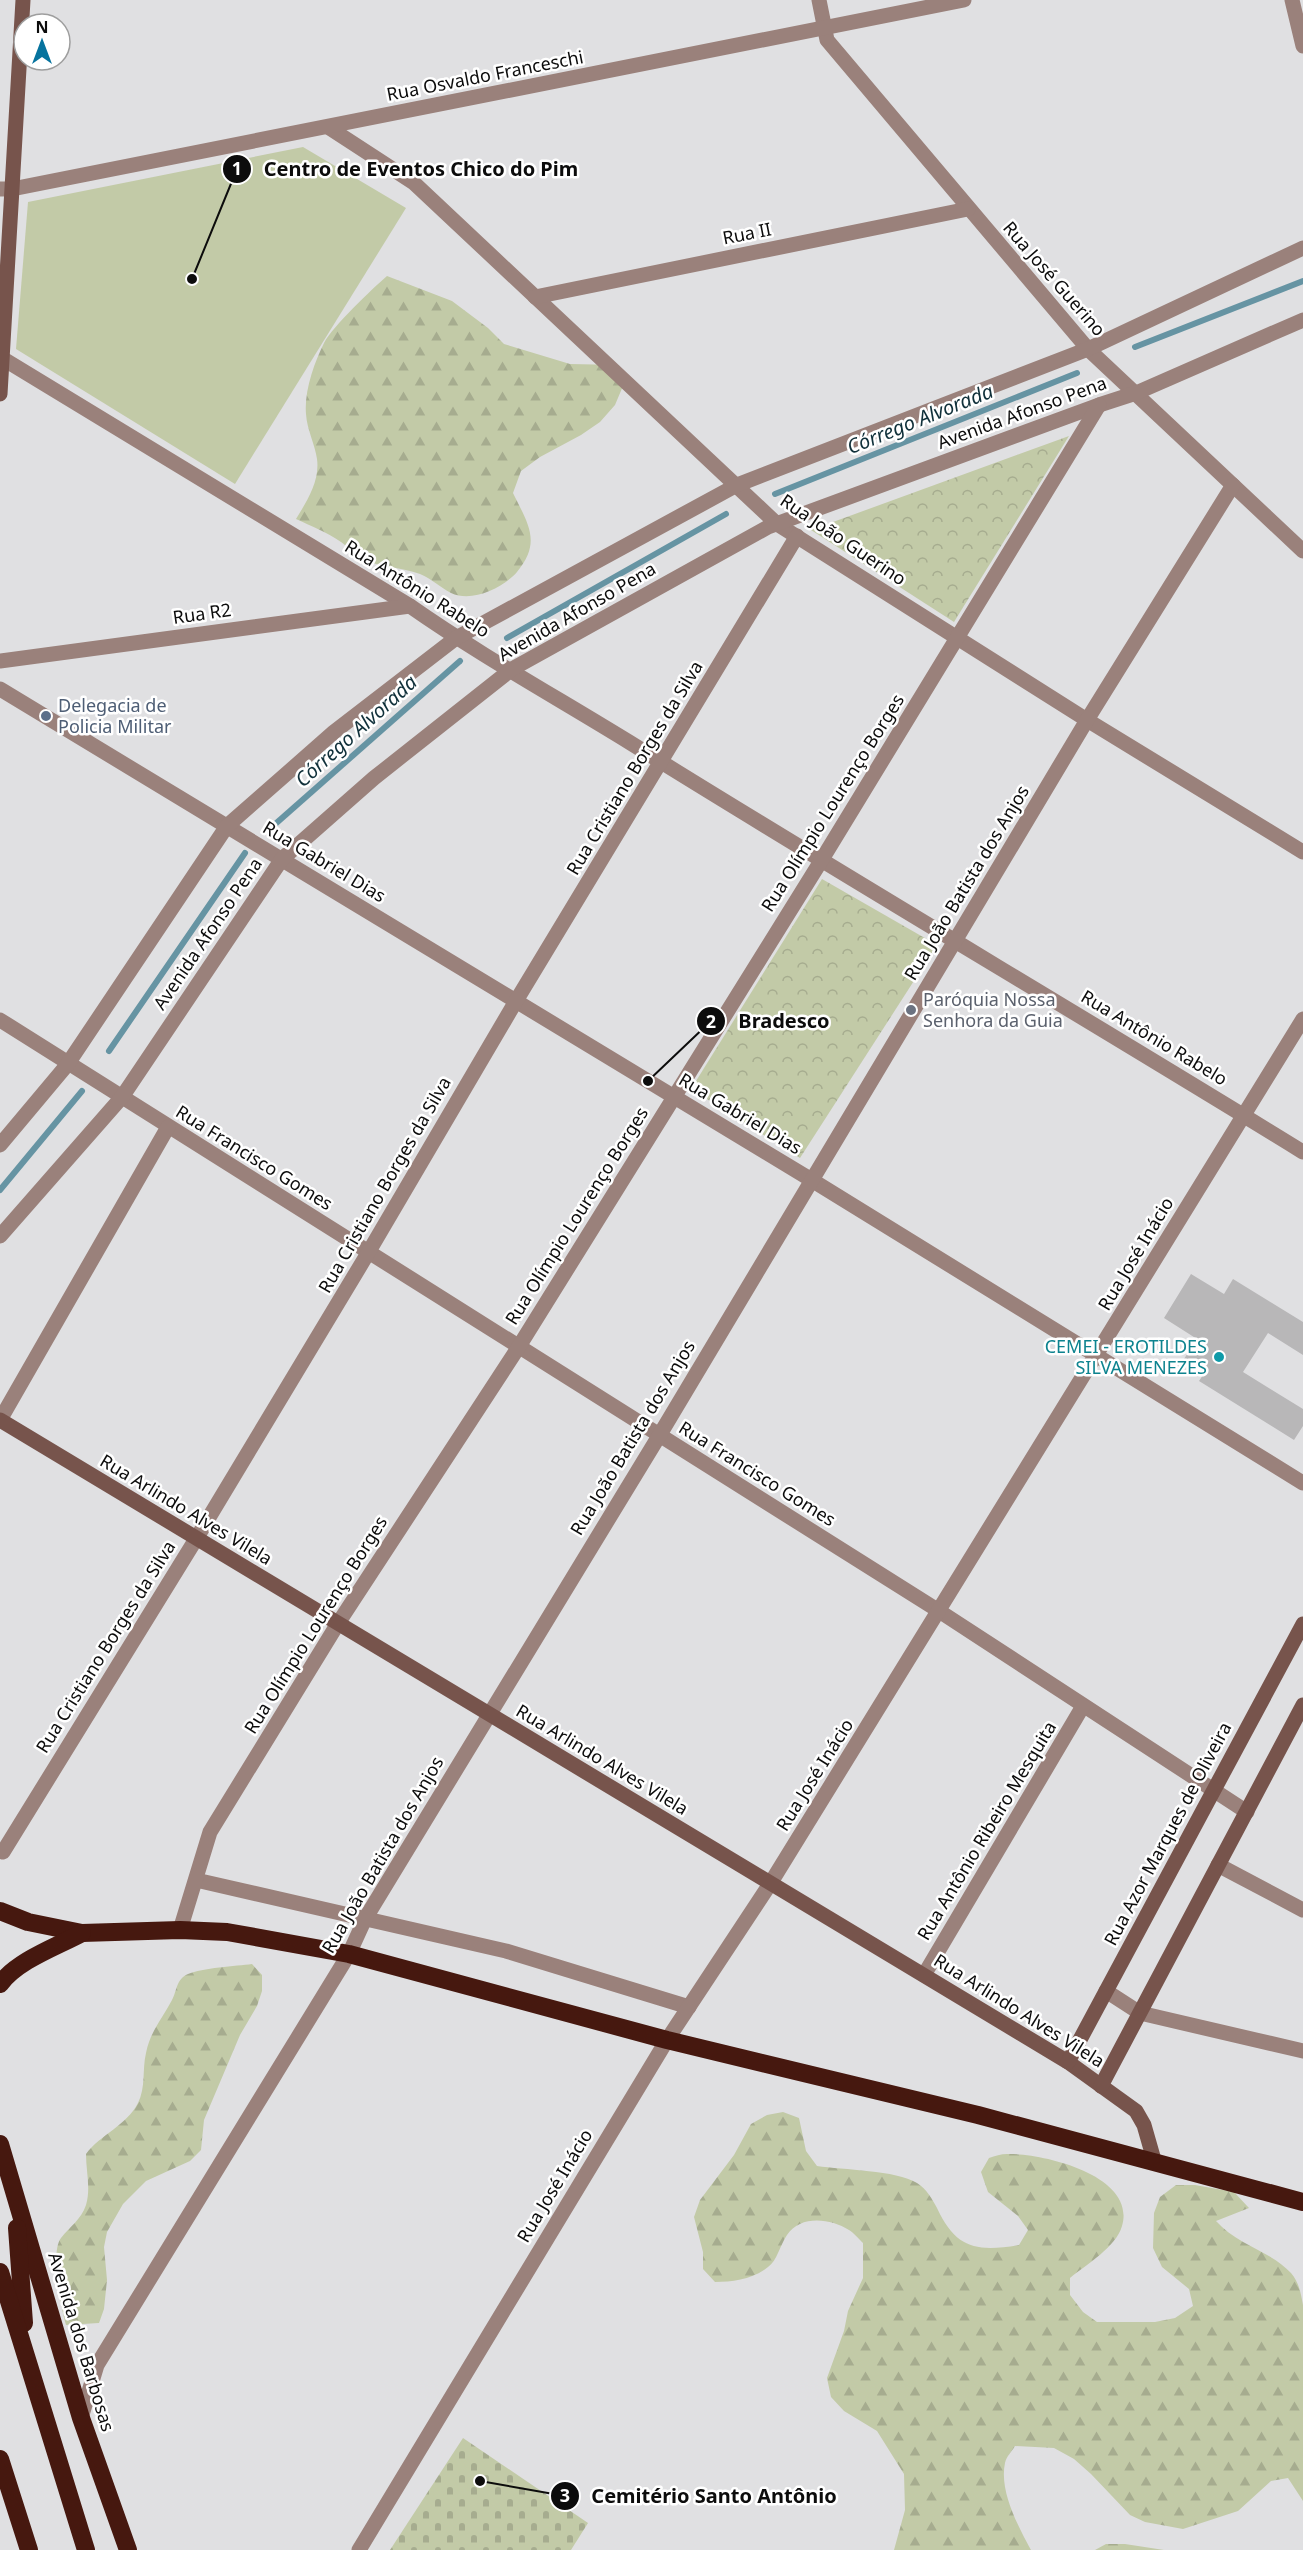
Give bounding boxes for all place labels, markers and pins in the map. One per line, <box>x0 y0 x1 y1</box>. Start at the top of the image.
callout: Centro de Eventos Chico do Pim <box>222 150 591 188</box>
place label: Delegacia de Policia Militar <box>58 693 172 738</box>
marker: Delegacia de Policia Militar <box>39 709 53 723</box>
place label: Paróquia Nossa Senhora da Guia <box>923 987 1063 1032</box>
callout: Bradesco <box>696 1002 841 1040</box>
marker: Paróquia Nossa Senhora da Guia <box>904 1003 918 1017</box>
place label: CEMEI - EROTILDES SILVA MENEZES <box>1045 1334 1207 1379</box>
marker: CEMEI - EROTILDES SILVA MENEZES <box>1212 1350 1226 1364</box>
callout: Cemitério Santo Antônio <box>550 2477 849 2515</box>

